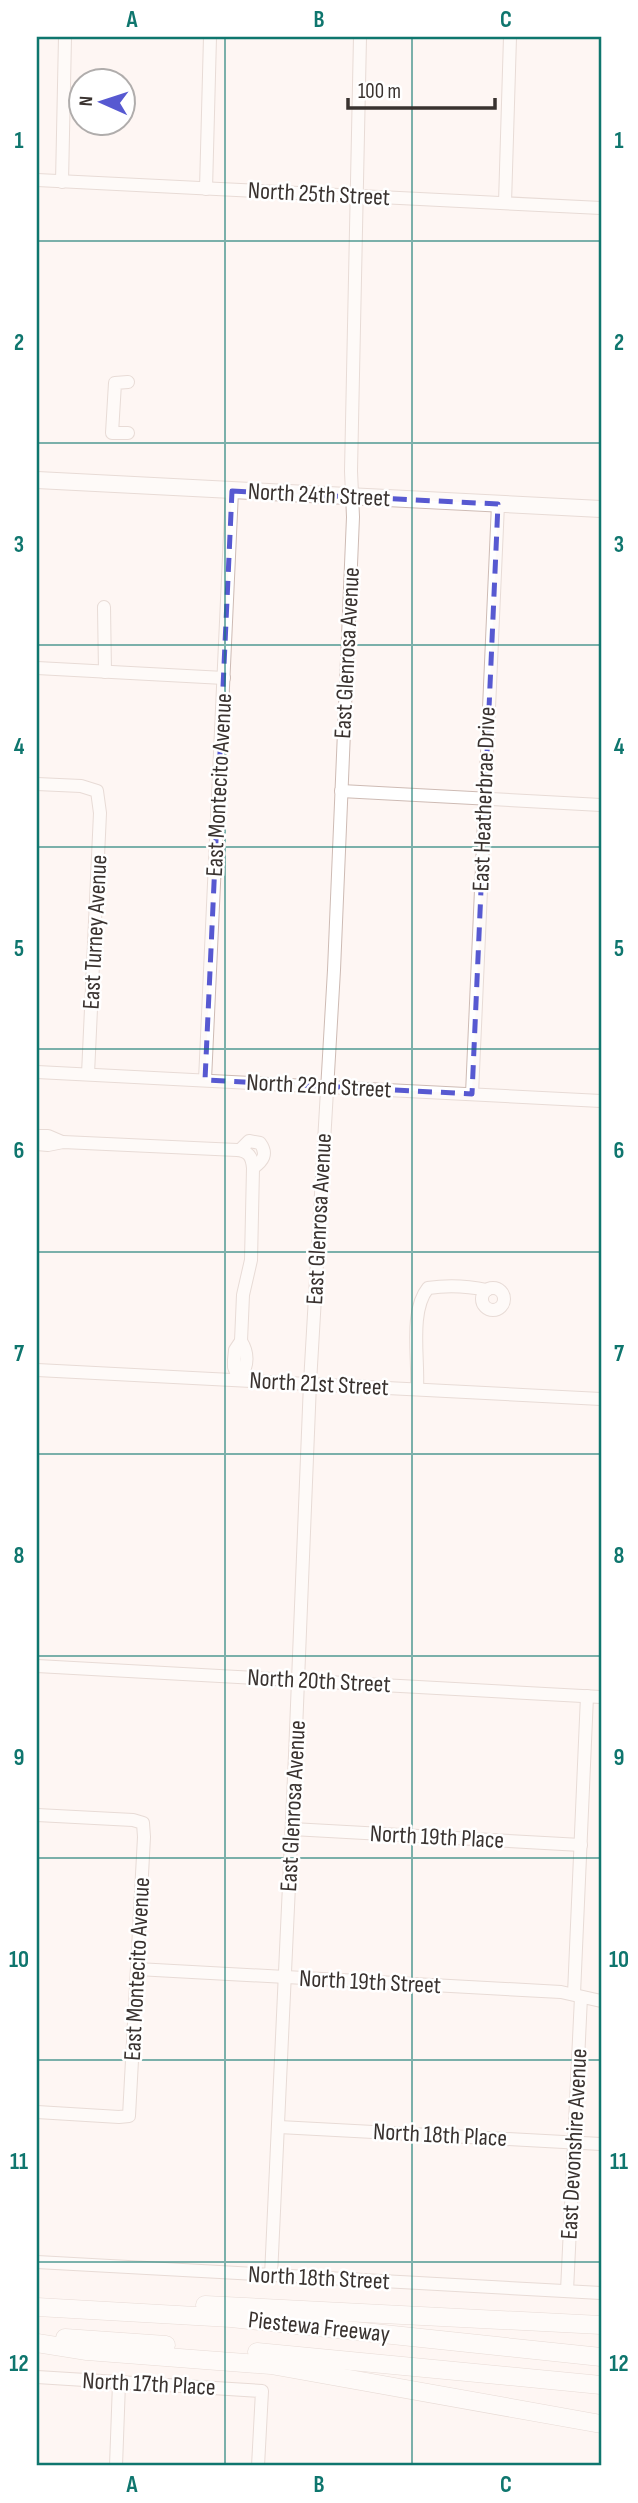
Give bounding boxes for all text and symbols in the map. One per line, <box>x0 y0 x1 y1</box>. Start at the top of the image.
text: A <box>126 6 139 34</box>
text: B <box>314 6 325 34</box>
text: C <box>500 6 512 34</box>
north arrow <box>66 66 136 136</box>
scale bar <box>348 66 494 110</box>
text: 100 m <box>358 79 401 104</box>
text: N <box>75 96 98 107</box>
text: 1 <box>14 127 24 155</box>
text: 1 <box>614 127 624 155</box>
street label: North 25th Street <box>247 176 391 212</box>
text: 2 <box>14 329 24 357</box>
text: 2 <box>614 329 624 357</box>
street label: North 24th Street <box>247 477 391 513</box>
text: 3 <box>14 531 24 559</box>
text: 3 <box>614 531 624 559</box>
street label: East Glenrosa Avenue <box>328 567 366 739</box>
street label: East Montecito Avenue <box>200 693 238 877</box>
street label: East Heatherbrae Drive <box>466 706 502 892</box>
text: 4 <box>14 733 25 761</box>
text: 4 <box>614 733 625 761</box>
street label: East Turney Avenue <box>76 854 114 1010</box>
text: 5 <box>14 935 24 963</box>
text: 5 <box>614 935 624 963</box>
street label: North 22nd Street <box>246 1068 392 1104</box>
street label: East Glenrosa Avenue <box>300 1133 338 1305</box>
text: 6 <box>14 1137 24 1165</box>
text: 6 <box>614 1137 624 1165</box>
text: 7 <box>14 1340 24 1368</box>
text: 7 <box>614 1340 624 1368</box>
street label: North 21st Street <box>249 1366 389 1402</box>
text: 8 <box>14 1542 25 1570</box>
text: 8 <box>614 1542 625 1570</box>
street label: North 20th Street <box>247 1663 391 1699</box>
street label: East Glenrosa Avenue <box>274 1720 312 1892</box>
text: 9 <box>14 1744 24 1772</box>
text: 9 <box>614 1744 624 1772</box>
street label: North 19th Place <box>369 1819 505 1855</box>
street label: East Montecito Avenue <box>118 1877 156 2061</box>
text: 10 <box>9 1946 29 1974</box>
text: 10 <box>609 1946 629 1974</box>
street label: North 19th Street <box>298 1964 442 2000</box>
street label: East Devonshire Avenue <box>555 2048 593 2240</box>
street label: North 18th Place <box>372 2117 508 2153</box>
text: 11 <box>10 2148 28 2176</box>
text: 11 <box>610 2148 628 2176</box>
street label: North 18th Street <box>247 2260 391 2296</box>
street label: Piestewa Freeway <box>247 2305 391 2349</box>
text: 12 <box>9 2350 29 2378</box>
text: 12 <box>609 2350 629 2378</box>
street label: North 17th Place <box>82 2366 216 2402</box>
text: A <box>126 2471 139 2499</box>
text: B <box>314 2471 325 2499</box>
text: C <box>500 2471 512 2499</box>

